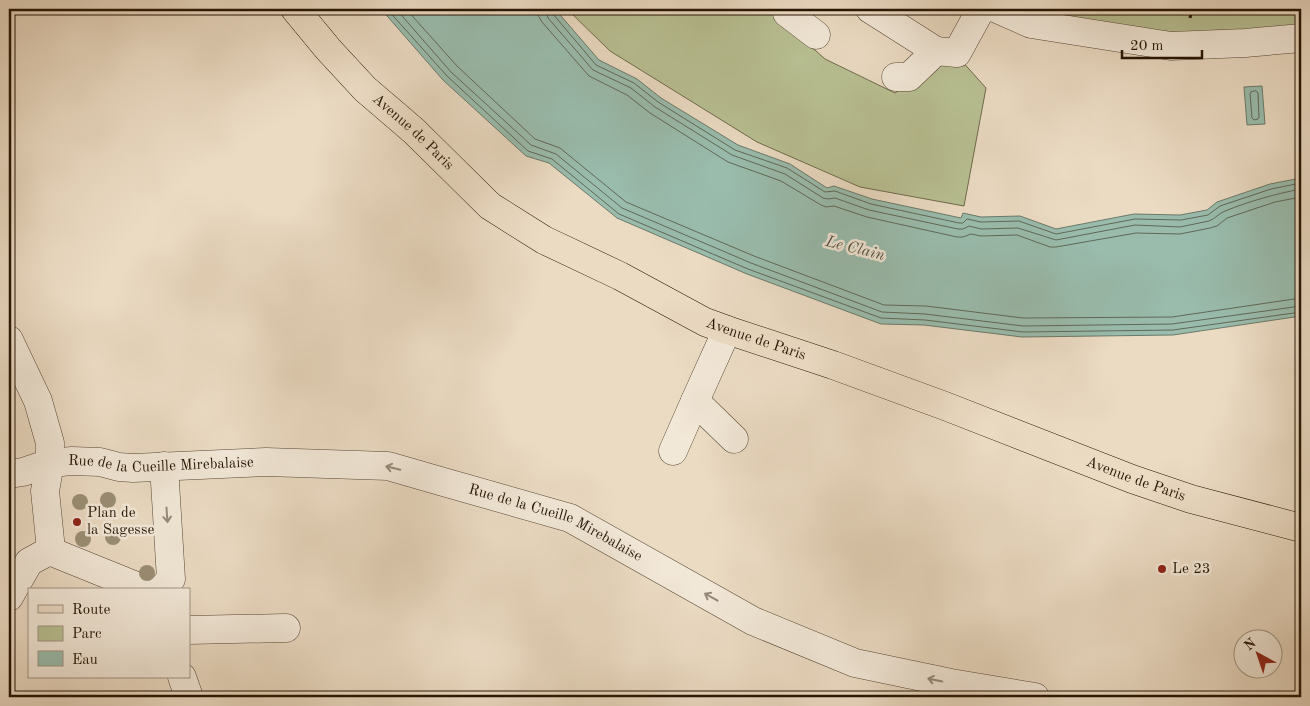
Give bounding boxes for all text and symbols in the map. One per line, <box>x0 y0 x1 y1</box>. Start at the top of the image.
scale bar <box>1122 28 1202 60</box>
text: 20 m <box>1130 39 1164 54</box>
street label: Avenue de Paris <box>370 91 457 173</box>
water label: Le Clain <box>823 234 886 264</box>
street label: Avenue de Paris <box>704 315 808 363</box>
street label: Rue de la Cueille Mirebalaise <box>68 453 254 476</box>
street label: Avenue de Paris <box>1084 454 1187 504</box>
one-way arrow <box>386 463 402 472</box>
street label: Rue de la Cueille Mirebalaise <box>467 482 645 565</box>
place label: Plan de la Sagesse <box>87 506 154 538</box>
one-way arrow <box>162 507 172 523</box>
marker: Plan de la Sagesse <box>71 516 83 528</box>
place label: Le 23 <box>1172 562 1211 577</box>
marker: Le 23 <box>1156 563 1168 575</box>
legend <box>28 588 190 678</box>
one-way arrow <box>704 592 718 602</box>
text: Route <box>72 603 110 618</box>
text: Parc <box>72 627 102 642</box>
north arrow <box>1232 628 1282 678</box>
text: N <box>1242 636 1259 654</box>
text: Eau <box>72 653 98 668</box>
one-way arrow <box>928 674 944 684</box>

